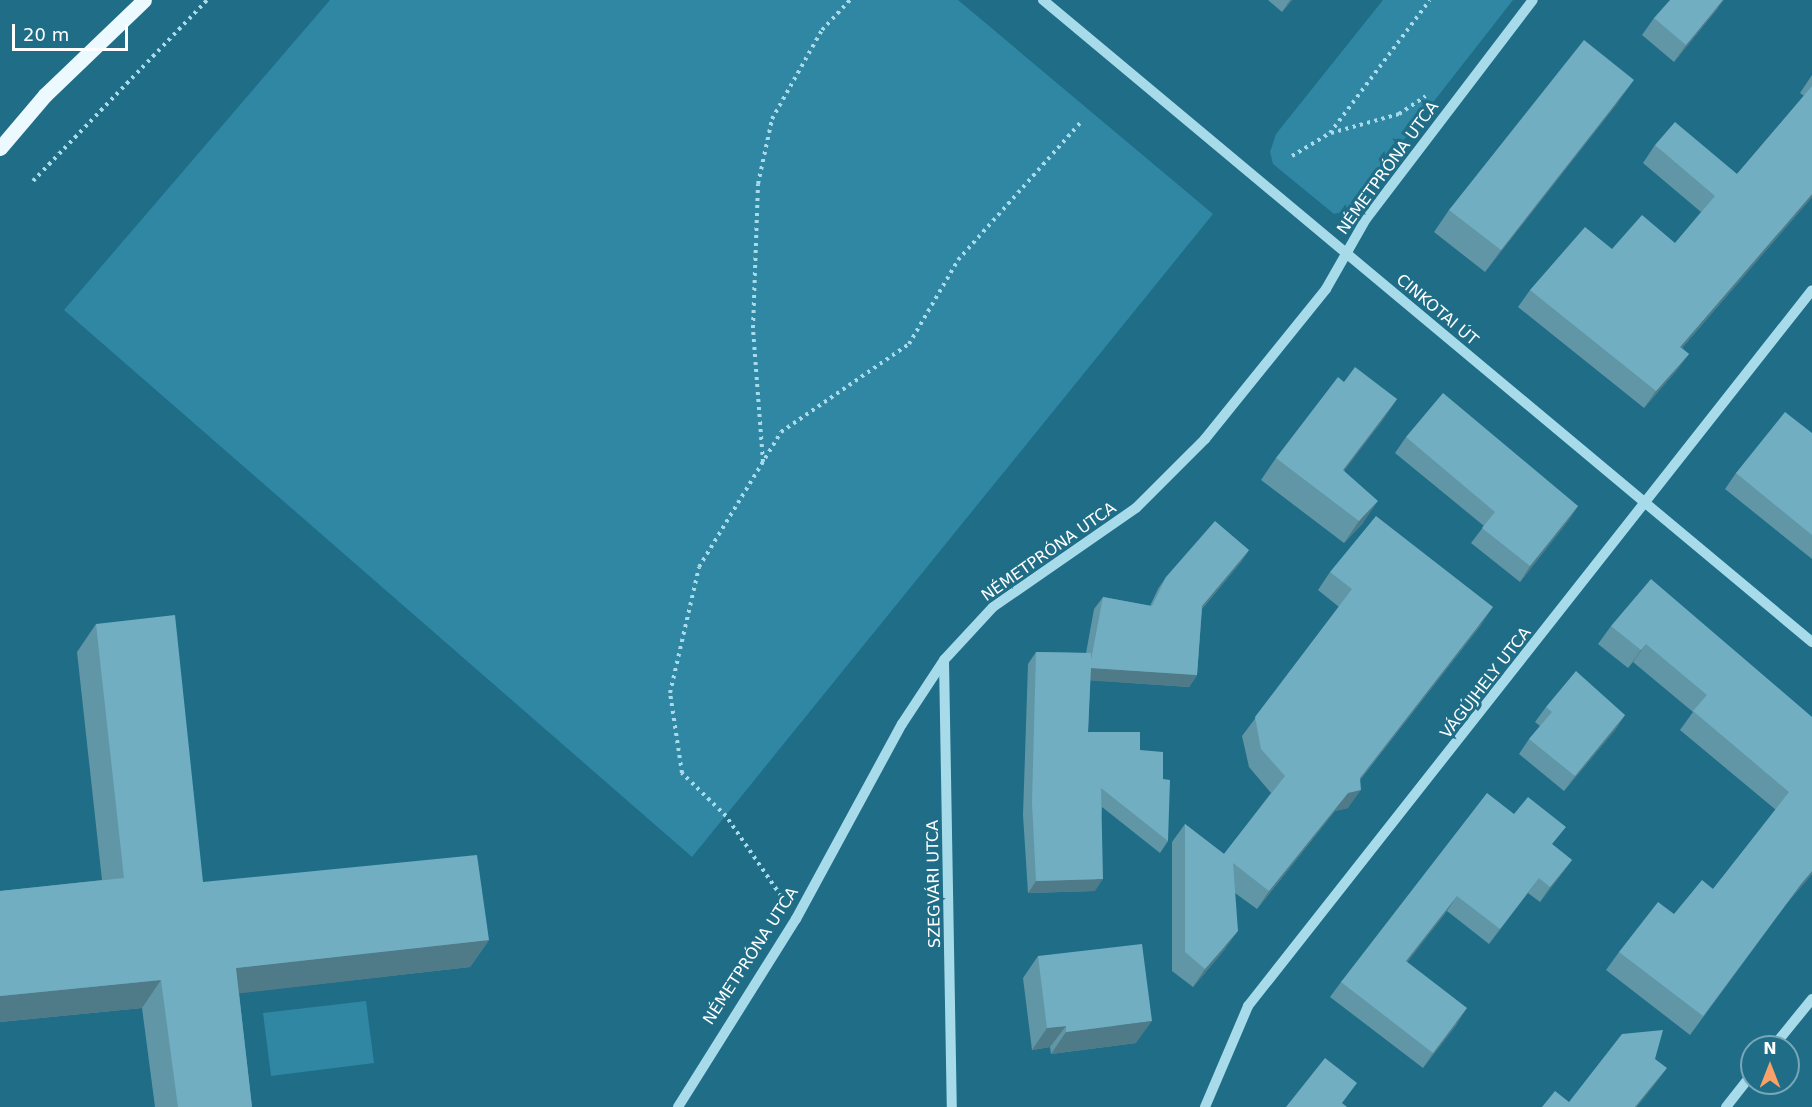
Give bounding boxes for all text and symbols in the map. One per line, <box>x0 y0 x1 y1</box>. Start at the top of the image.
scale bar <box>15 12 130 50</box>
text: 20 m <box>23 24 69 45</box>
street label: NÉMETPRÓNA UTCA <box>1333 98 1443 238</box>
street label: CINKOTAI ÚT <box>1392 270 1482 350</box>
street label: NÉMETPRÓNA UTCA <box>978 498 1120 606</box>
street label: VÁGÚJHELY UTCA <box>1437 624 1535 742</box>
street label: SZEGVÁRI UTCA <box>923 820 945 948</box>
street label: NÉMETPRÓNA UTCA <box>699 884 803 1028</box>
north arrow <box>1740 1035 1800 1095</box>
text: N <box>1763 1039 1777 1058</box>

